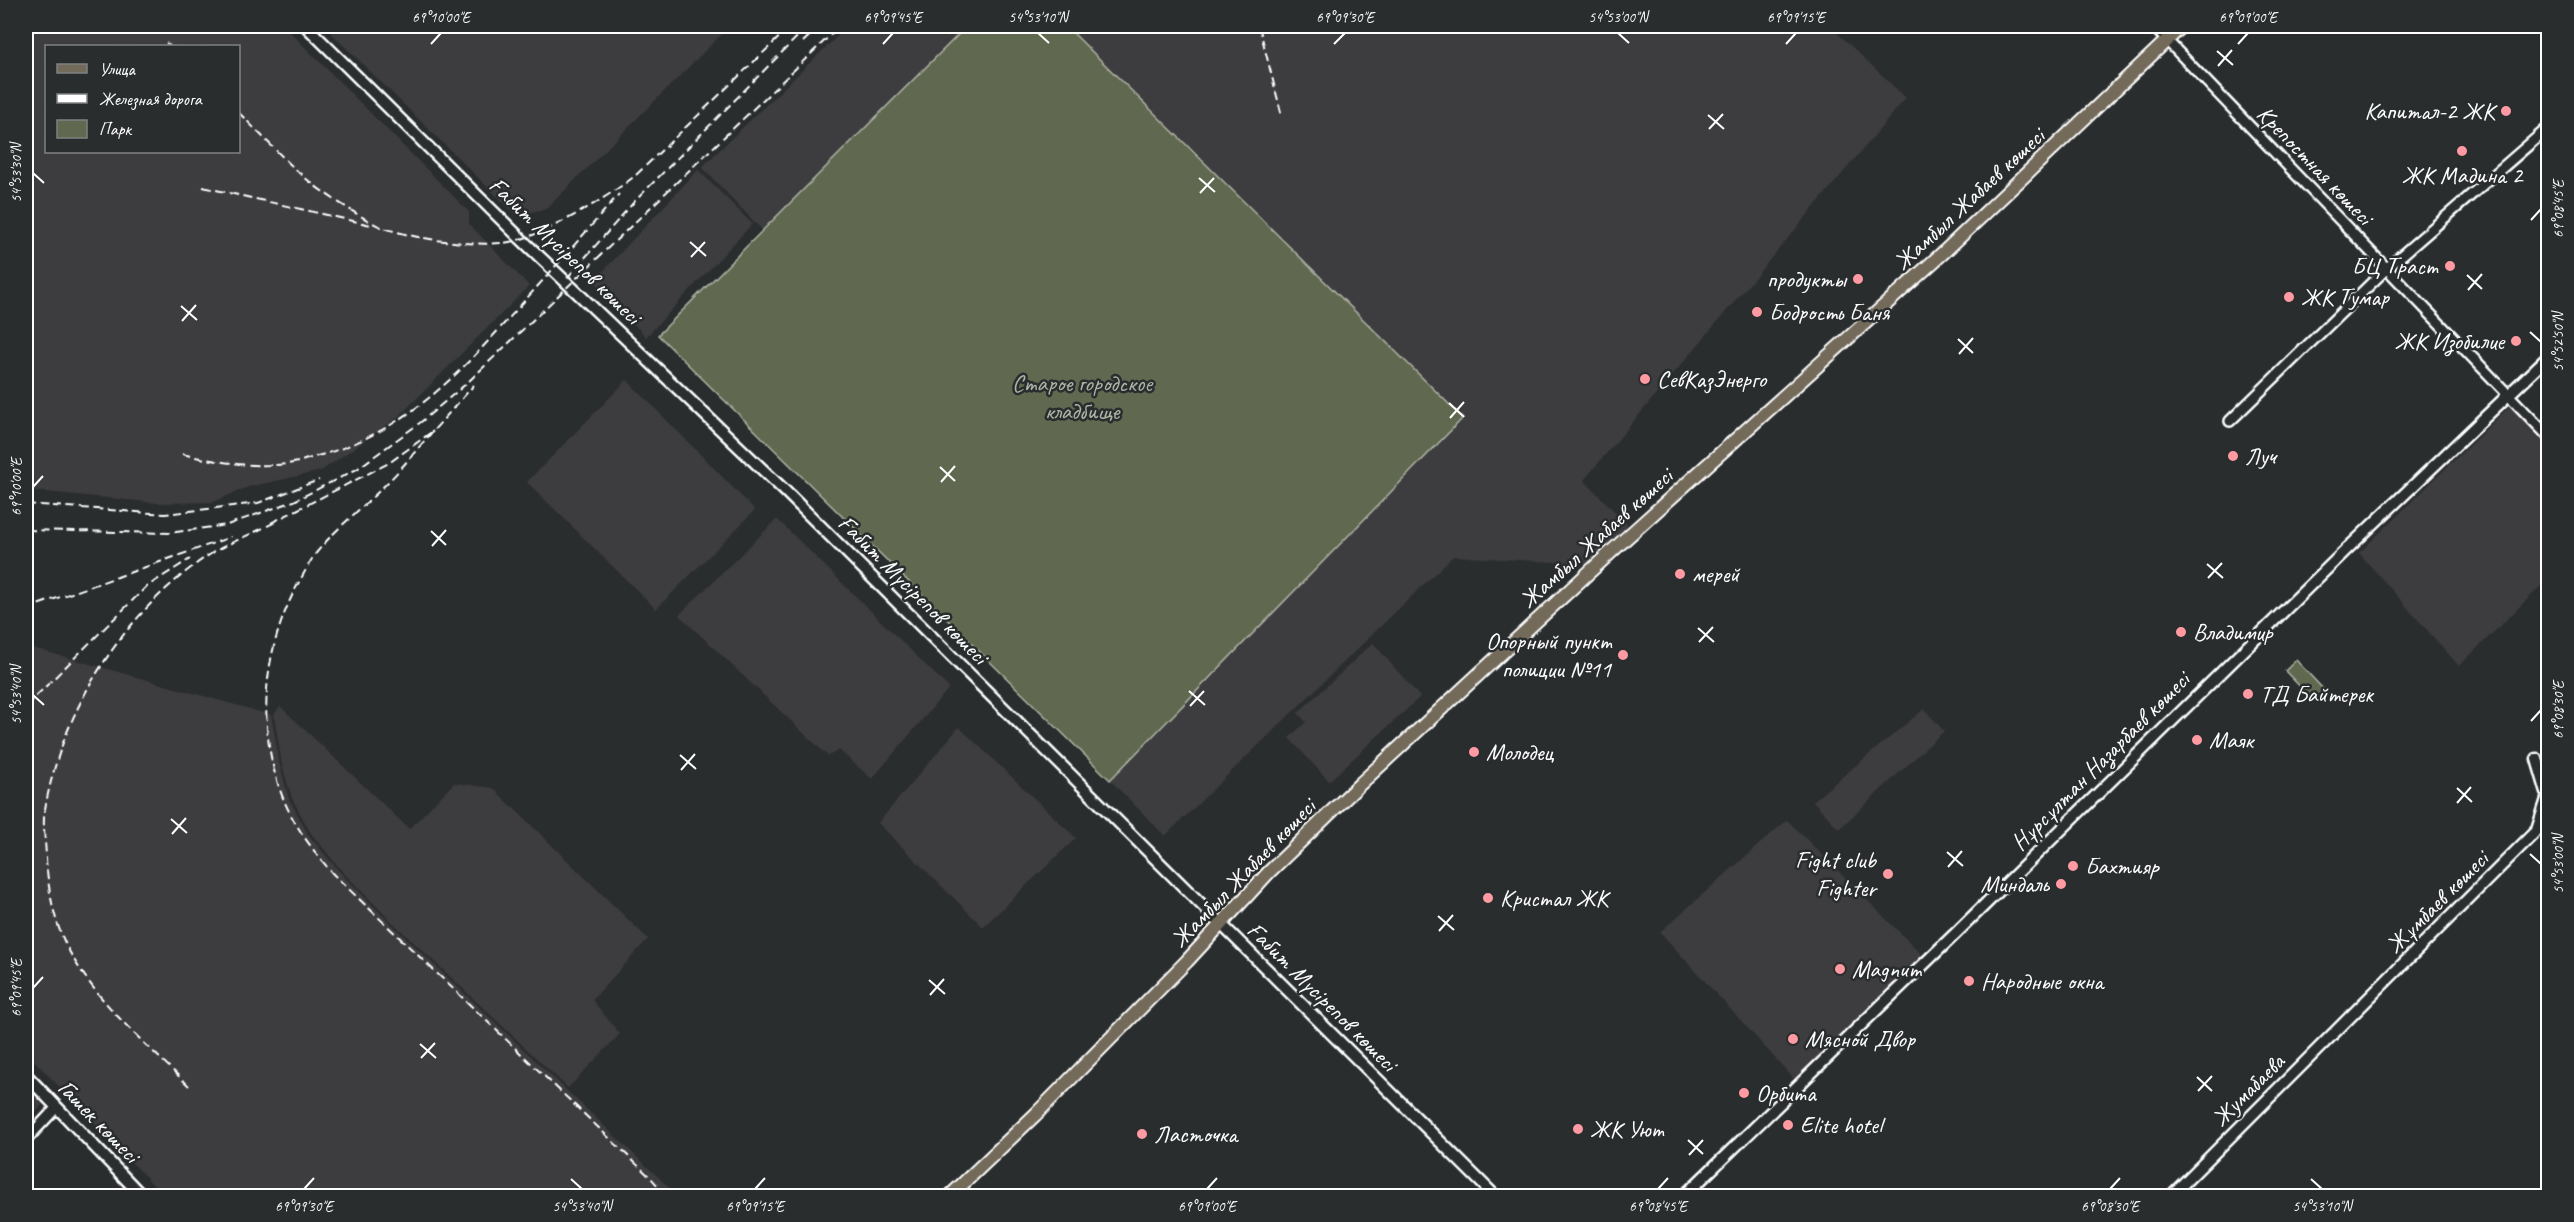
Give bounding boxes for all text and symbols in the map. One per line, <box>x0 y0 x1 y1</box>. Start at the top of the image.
text: 69°10'00"E <box>412 8 472 27</box>
text: 69°09'45"E <box>864 8 924 27</box>
text: 54°53'10"N <box>1008 8 1071 27</box>
text: 69°09'30"E <box>1316 8 1376 27</box>
text: 54°53'00"N <box>1588 8 1651 27</box>
text: 69°09'15"E <box>1767 8 1827 27</box>
text: 69°09'00"E <box>2219 8 2279 27</box>
legend <box>45 45 240 153</box>
text: Улица <box>99 58 136 80</box>
text: Железная дорога <box>99 88 203 111</box>
place label: Капитал-2 ЖК <box>2364 96 2498 126</box>
street label: Крепостная көшесі <box>2250 99 2381 233</box>
marker: Капитал-2 ЖК <box>2499 104 2513 118</box>
text: Парк <box>99 118 133 140</box>
street label: Жамбыл Жабаев көшесі <box>1887 120 2053 277</box>
text: 54°53'30"N <box>7 140 26 203</box>
marker: ЖК Мадина 2 <box>2455 144 2469 158</box>
place label: ЖК Мадина 2 <box>2402 160 2524 190</box>
street label: Ғабит Мүсірепов көшесі <box>482 169 649 332</box>
text: 69°08'45"E <box>2549 178 2568 238</box>
place label: БЦ Траст <box>2352 251 2439 281</box>
marker: БЦ Траст <box>2443 259 2457 273</box>
place label: продукты <box>1767 264 1848 294</box>
marker: продукты <box>1851 272 1865 286</box>
place label: ЖК Тумар <box>2301 282 2391 312</box>
marker: ЖК Тумар <box>2282 290 2296 304</box>
place label: Бодрость Баня <box>1769 297 1891 327</box>
marker: Бодрость Баня <box>1750 305 1764 319</box>
text: 54°52'50"N <box>2549 309 2568 372</box>
place label: ЖК Изобилие <box>2394 326 2506 357</box>
marker: ЖК Изобилие <box>2509 334 2523 348</box>
place label: СевКазЭнерго <box>1657 364 1768 394</box>
park label: Старое городское кладбище <box>1012 368 1154 426</box>
marker: СевКазЭнерго <box>1638 372 1652 386</box>
place label: Луч <box>2245 441 2279 471</box>
marker: Луч <box>2226 449 2240 463</box>
text: 69°10'00"E <box>7 456 26 516</box>
street label: Жамбыл Жабаев көшесі <box>1513 460 1681 615</box>
street label: Ғабит Мүсірепов көшесі <box>831 507 996 672</box>
place label: мерей <box>1692 559 1741 589</box>
marker: мерей <box>1673 567 1687 581</box>
place label: Владимир <box>2193 617 2274 647</box>
marker: Владимир <box>2174 625 2188 639</box>
place label: Опорный пункт полиции №11 <box>1486 626 1613 684</box>
marker: Опорный пункт полиции №11 <box>1616 648 1630 662</box>
text: 54°53'40"N <box>7 662 26 725</box>
street label: Нұрсұлтан Назарбаев көшесі <box>2004 663 2198 858</box>
place label: ТД Байтерек <box>2260 679 2375 709</box>
text: 69°08'30"E <box>2549 679 2568 739</box>
marker: ТД Байтерек <box>2241 687 2255 701</box>
place label: Маяк <box>2209 725 2255 755</box>
marker: Маяк <box>2190 733 2204 747</box>
place label: Молодец <box>1486 737 1554 767</box>
marker: Молодец <box>1467 745 1481 759</box>
street label: Жамбыл Жабаев көшесі <box>1164 790 1324 954</box>
text: 54°53'00"N <box>2549 831 2568 894</box>
street label: Жұмбаев көшесі <box>2379 843 2496 960</box>
place label: Fight club Fighter <box>1795 845 1878 903</box>
place label: Бахтияр <box>2085 851 2161 881</box>
marker: Бахтияр <box>2066 859 2080 873</box>
marker: Fight club Fighter <box>1881 867 1895 881</box>
place label: Миндаль <box>1980 869 2050 899</box>
marker: Миндаль <box>2054 877 2068 891</box>
place label: Кристал ЖК <box>1500 883 1612 913</box>
marker: Кристал ЖК <box>1481 891 1495 905</box>
street label: Ғабит Мүсірепов көшесі <box>1240 914 1405 1079</box>
place label: Magnum <box>1852 954 1922 984</box>
text: 69°09'45"E <box>7 957 26 1017</box>
marker: Magnum <box>1833 962 1847 976</box>
place label: Народные окна <box>1981 966 2105 996</box>
marker: Народные окна <box>1962 974 1976 988</box>
place label: Мясной Двор <box>1805 1024 1917 1054</box>
marker: Мясной Двор <box>1786 1032 1800 1046</box>
street label: Жумабаева <box>2205 1046 2292 1133</box>
street label: Гашек көшесі <box>52 1073 148 1171</box>
place label: Орбита <box>1756 1078 1817 1108</box>
marker: Орбита <box>1737 1086 1751 1100</box>
place label: Elite hotel <box>1800 1110 1886 1140</box>
place label: ЖК Уют <box>1590 1114 1665 1144</box>
marker: Elite hotel <box>1781 1118 1795 1132</box>
place label: Ласточка <box>1154 1119 1239 1149</box>
marker: ЖК Уют <box>1571 1122 1585 1136</box>
marker: Ласточка <box>1135 1127 1149 1141</box>
text: 69°09'30"E <box>275 1197 335 1216</box>
text: 54°53'40"N <box>552 1197 615 1216</box>
text: 69°09'15"E <box>726 1197 786 1216</box>
text: 69°09'00"E <box>1178 1197 1238 1216</box>
text: 69°08'45"E <box>1629 1197 1689 1216</box>
text: 69°08'30"E <box>2081 1197 2141 1216</box>
text: 54°53'10"N <box>2292 1197 2355 1216</box>

